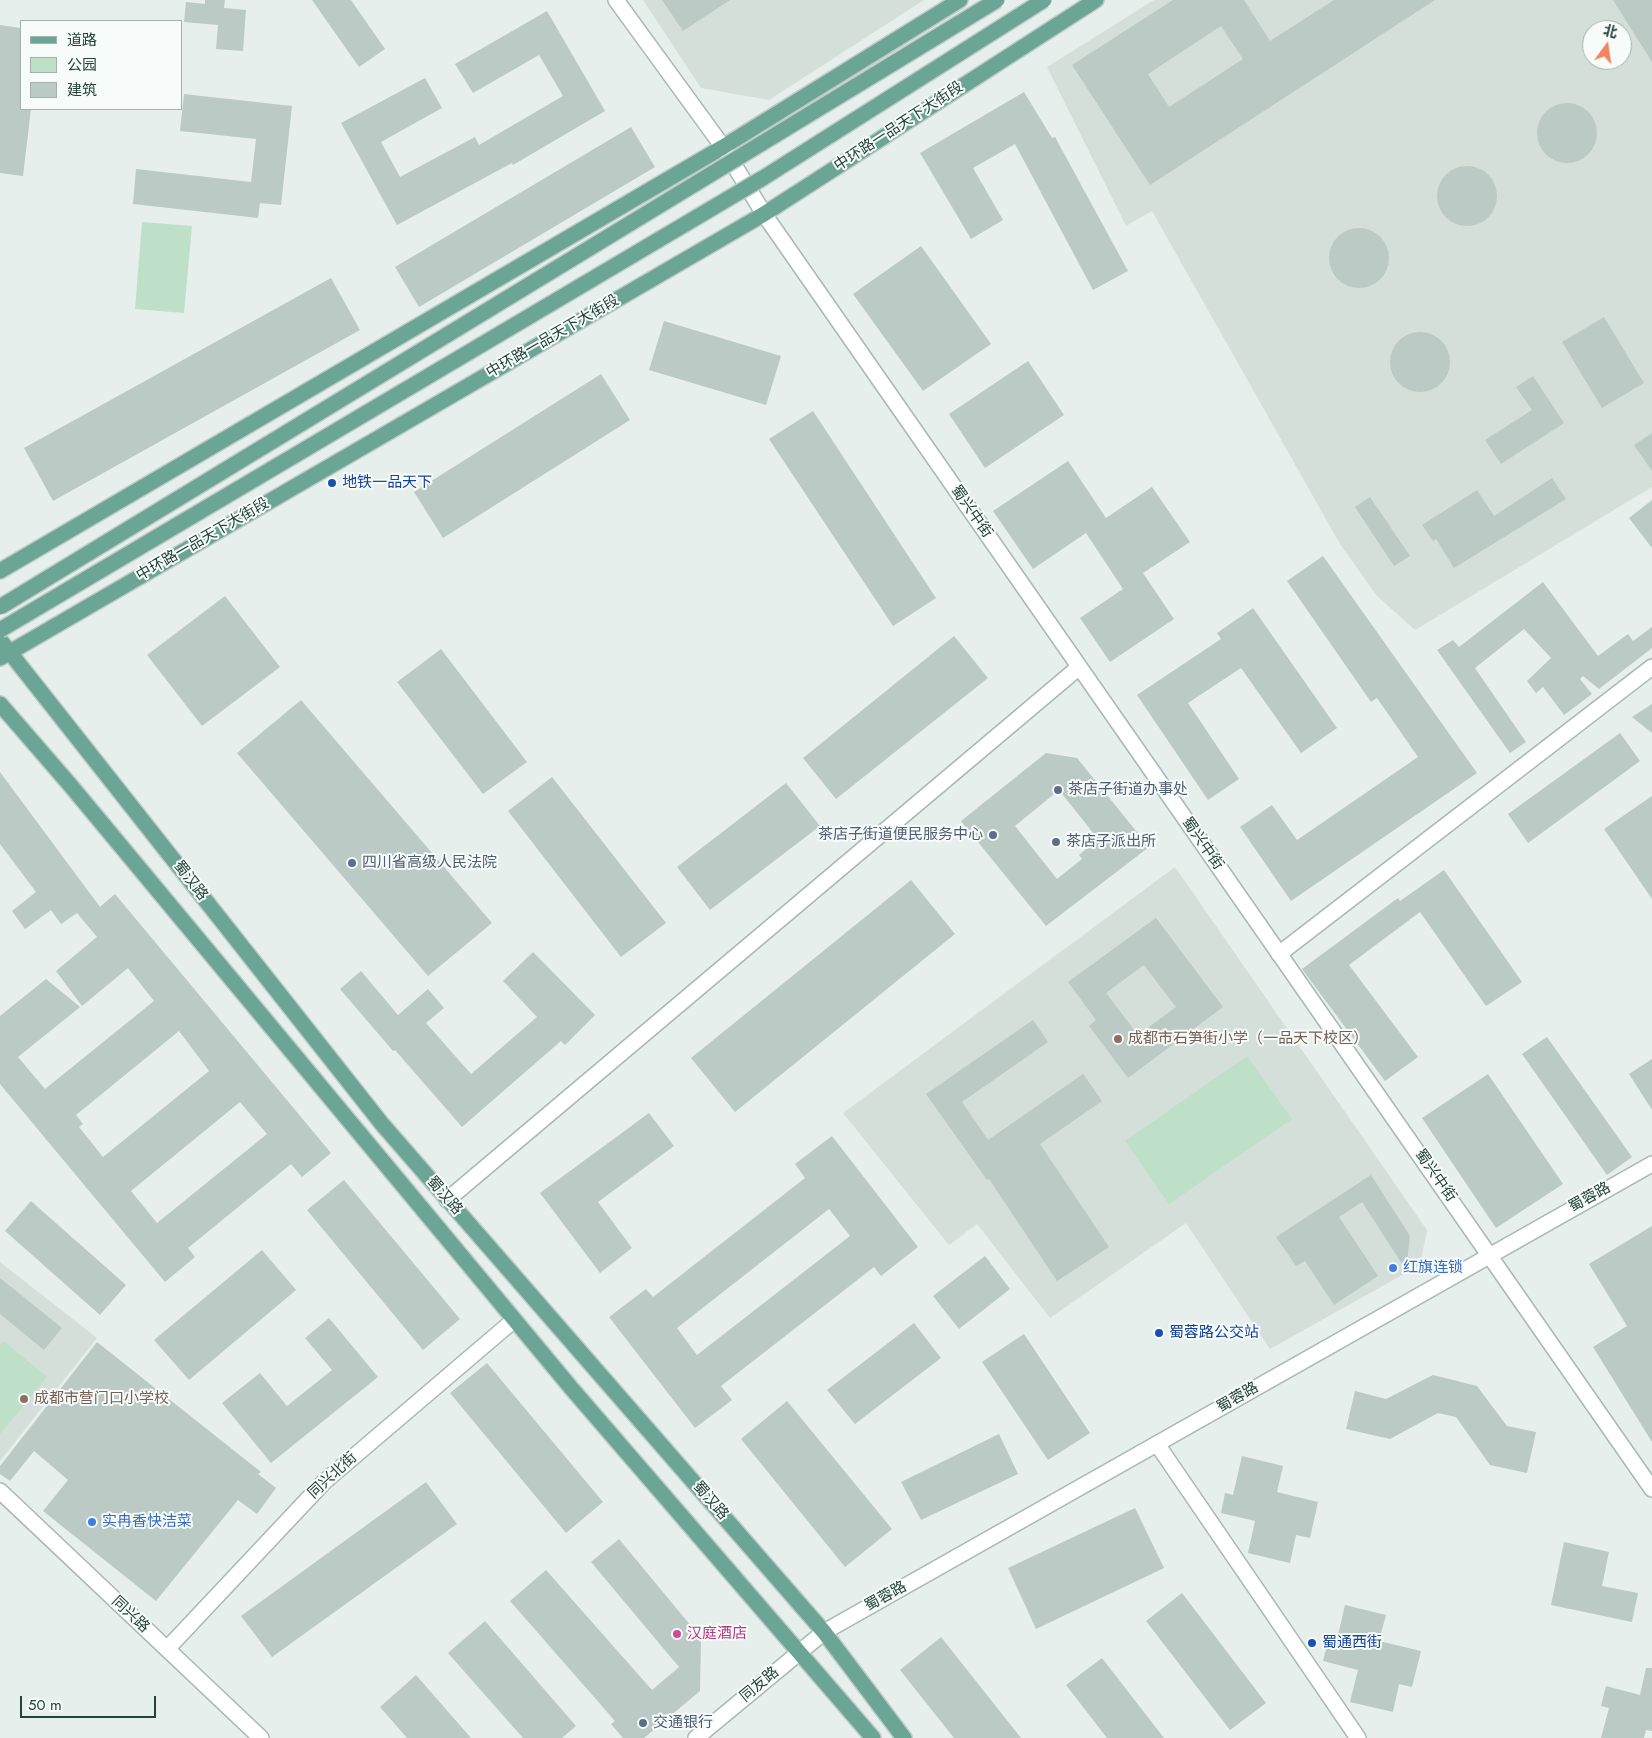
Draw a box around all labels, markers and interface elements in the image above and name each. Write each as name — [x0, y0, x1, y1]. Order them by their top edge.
legend — [20, 20, 182, 110]
north arrow — [1582, 20, 1632, 70]
text: 北 — [1601, 20, 1620, 43]
text: 道路 — [67, 29, 97, 51]
text: 公园 — [67, 54, 97, 76]
text: 建筑 — [67, 79, 97, 101]
street label: 中环路一品天下大街段 — [831, 79, 967, 175]
street label: 中环路一品天下大街段 — [484, 292, 622, 382]
place label: 地铁一品天下 — [342, 474, 432, 492]
marker: 地铁一品天下 — [326, 477, 338, 489]
street label: 蜀兴中街 — [946, 482, 996, 542]
street label: 中环路一品天下大街段 — [134, 495, 272, 585]
place label: 茶店子街道办事处 — [1068, 781, 1188, 799]
marker: 茶店子街道办事处 — [1052, 784, 1064, 796]
street label: 蜀兴中街 — [1177, 814, 1227, 874]
place label: 茶店子街道便民服务中心 — [818, 826, 983, 844]
marker: 茶店子街道便民服务中心 — [987, 829, 999, 841]
place label: 茶店子派出所 — [1066, 833, 1156, 851]
marker: 茶店子派出所 — [1050, 836, 1062, 848]
place label: 四川省高级人民法院 — [362, 854, 497, 872]
marker: 四川省高级人民法院 — [346, 857, 358, 869]
street label: 蜀汉路 — [169, 858, 211, 904]
place label: 成都市石笋街小学（一品天下校区） — [1128, 1030, 1368, 1048]
marker: 成都市石笋街小学（一品天下校区） — [1112, 1033, 1124, 1045]
street label: 蜀兴中街 — [1410, 1146, 1460, 1206]
street label: 蜀汉路 — [422, 1173, 466, 1219]
street label: 蜀蓉路 — [1566, 1179, 1614, 1217]
place label: 红旗连锁 — [1403, 1259, 1463, 1277]
marker: 红旗连锁 — [1387, 1262, 1399, 1274]
place label: 蜀蓉路公交站 — [1169, 1324, 1259, 1342]
marker: 蜀蓉路公交站 — [1153, 1327, 1165, 1339]
street label: 蜀蓉路 — [1214, 1379, 1262, 1417]
place label: 成都市营门口小学校 — [34, 1390, 169, 1408]
marker: 成都市营门口小学校 — [18, 1393, 30, 1405]
street label: 同兴北街 — [305, 1449, 361, 1503]
street label: 蜀汉路 — [688, 1478, 732, 1524]
place label: 实冉香快洁菜 — [102, 1513, 192, 1531]
marker: 实冉香快洁菜 — [86, 1516, 98, 1528]
street label: 蜀蓉路 — [862, 1578, 910, 1616]
street label: 同兴路 — [107, 1593, 153, 1637]
place label: 汉庭酒店 — [687, 1625, 747, 1643]
marker: 汉庭酒店 — [671, 1628, 683, 1640]
place label: 蜀通西街 — [1322, 1634, 1382, 1652]
marker: 蜀通西街 — [1306, 1637, 1318, 1649]
street label: 同友路 — [737, 1664, 783, 1706]
scale bar — [22, 1686, 159, 1718]
text: 50 m — [28, 1694, 62, 1716]
place label: 交通银行 — [653, 1714, 713, 1732]
marker: 交通银行 — [637, 1717, 649, 1729]

